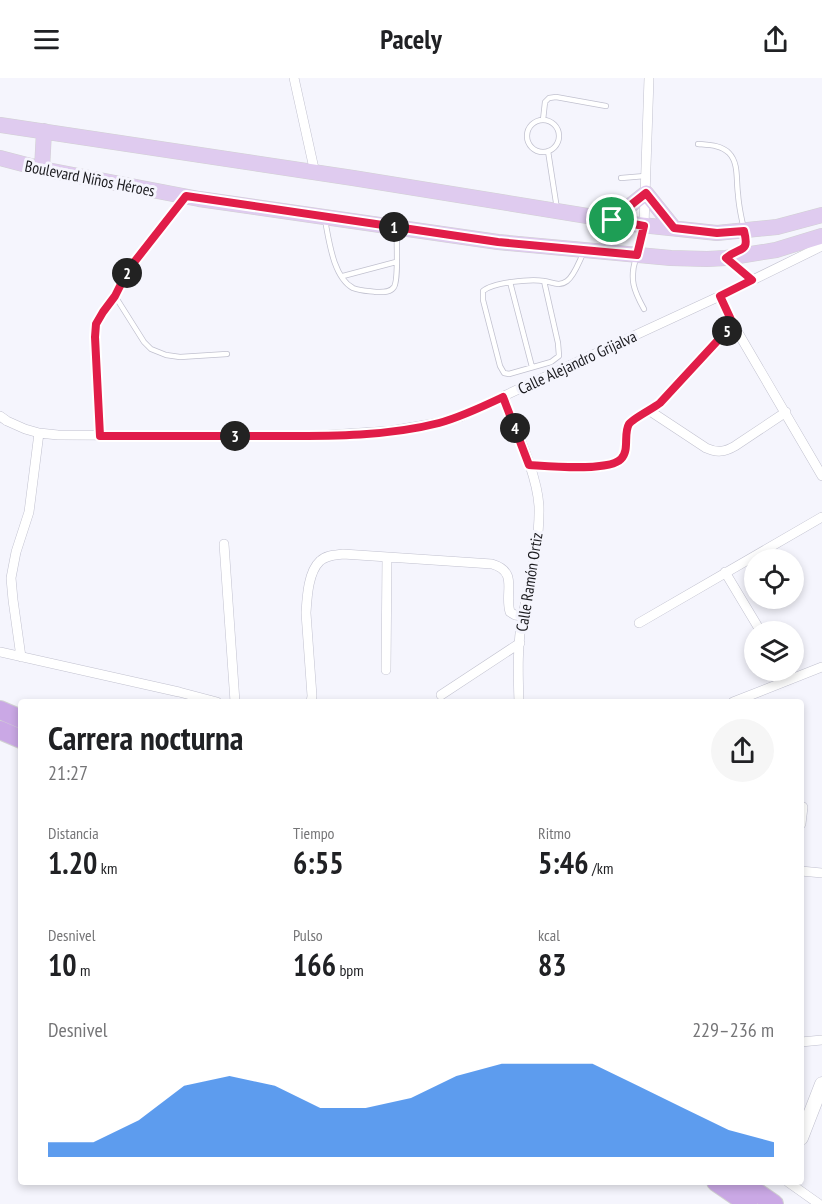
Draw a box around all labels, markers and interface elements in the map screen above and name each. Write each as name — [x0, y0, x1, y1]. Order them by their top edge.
text: Pacely — [380, 22, 442, 56]
icon: menu — [30, 23, 63, 56]
icon: share — [759, 23, 792, 56]
street label: Boulevard Niños Héroes — [23, 156, 157, 200]
pin — [586, 194, 637, 245]
icon: arrive — [595, 203, 628, 236]
pin: 1 — [379, 212, 409, 242]
text: 1 — [390, 217, 398, 237]
pin: 2 — [112, 258, 142, 288]
text: 2 — [123, 263, 131, 283]
pin: 5 — [712, 316, 742, 346]
text: 5 — [723, 321, 731, 341]
street label: Calle Alejandro Grijalva — [514, 326, 640, 398]
pin: 4 — [500, 413, 530, 443]
text: 4 — [511, 418, 519, 438]
pin: 3 — [220, 421, 250, 451]
text: 3 — [231, 426, 239, 446]
street label: Calle Ramón Ortiz — [511, 531, 547, 633]
map controls — [744, 549, 804, 681]
button: locate — [744, 549, 804, 609]
button: layers — [744, 621, 804, 681]
text: Carrera nocturna — [48, 716, 243, 759]
button: share — [711, 719, 774, 782]
text: 21:27 — [48, 760, 88, 786]
text: Distancia — [48, 823, 99, 843]
text: Tiempo — [293, 823, 335, 843]
text: Ritmo — [538, 823, 571, 843]
text: 1.20 — [48, 843, 97, 882]
text: 6:55 — [293, 843, 344, 882]
text: 5:46 — [538, 843, 589, 882]
text: km — [97, 858, 117, 878]
text: /km — [589, 858, 613, 878]
text: Desnivel — [48, 925, 95, 945]
text: Pulso — [293, 925, 323, 945]
text: kcal — [538, 925, 560, 945]
text: 10 — [48, 945, 77, 984]
text: 166 — [293, 945, 336, 984]
text: 83 — [538, 945, 567, 984]
text: m — [77, 960, 91, 980]
text: bpm — [336, 960, 364, 980]
text: Desnivel — [48, 1017, 107, 1043]
text: 229–236 m — [692, 1017, 774, 1043]

